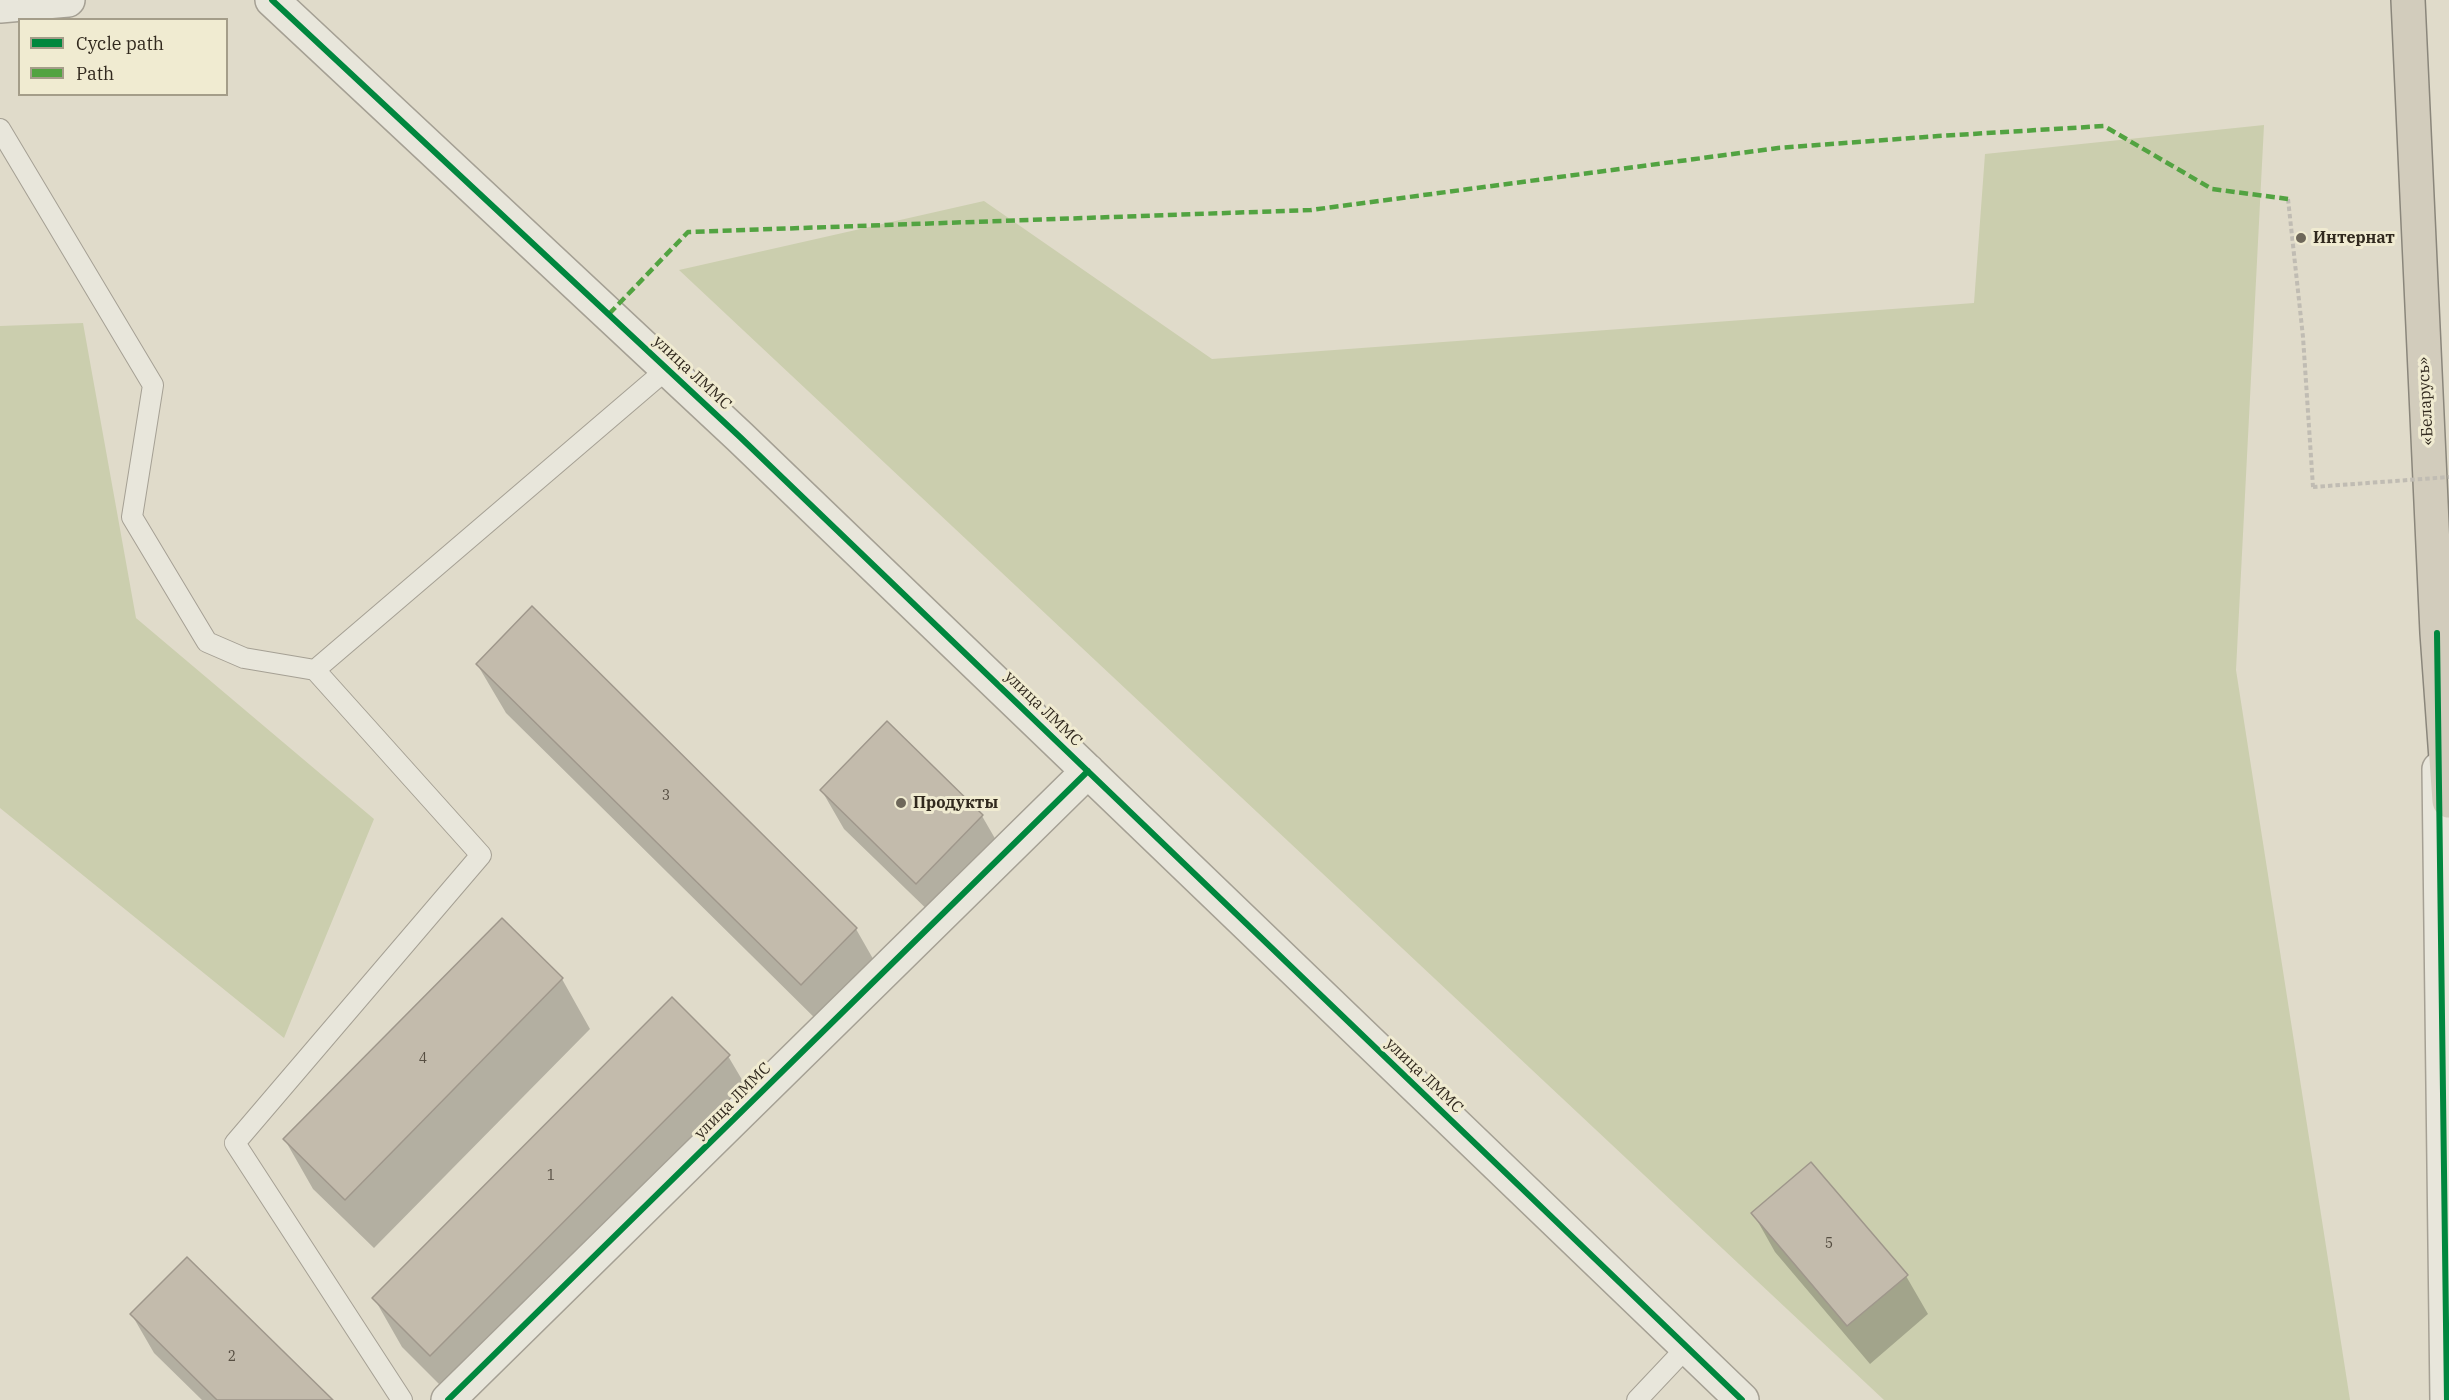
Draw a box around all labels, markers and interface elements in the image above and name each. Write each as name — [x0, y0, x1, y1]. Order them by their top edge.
legend — [18, 18, 228, 96]
text: Cycle path — [76, 32, 164, 55]
text: Path — [76, 62, 114, 85]
place label: Интернат — [2313, 228, 2395, 248]
marker: Интернат — [2294, 231, 2308, 245]
street label: улица ЛММС — [649, 332, 735, 414]
street label: «Беларусь» — [2414, 356, 2438, 446]
street label: улица ЛММС — [1000, 667, 1086, 751]
house number: 3 — [662, 788, 670, 804]
place label: Продукты — [913, 793, 998, 813]
marker: Продукты — [894, 796, 908, 810]
street label: улица ЛММС — [1381, 1034, 1467, 1118]
house number: 4 — [419, 1051, 427, 1067]
street label: улица ЛММС — [691, 1059, 775, 1143]
house number: 1 — [547, 1168, 555, 1184]
house number: 5 — [1825, 1236, 1833, 1252]
house number: 2 — [228, 1349, 236, 1365]

